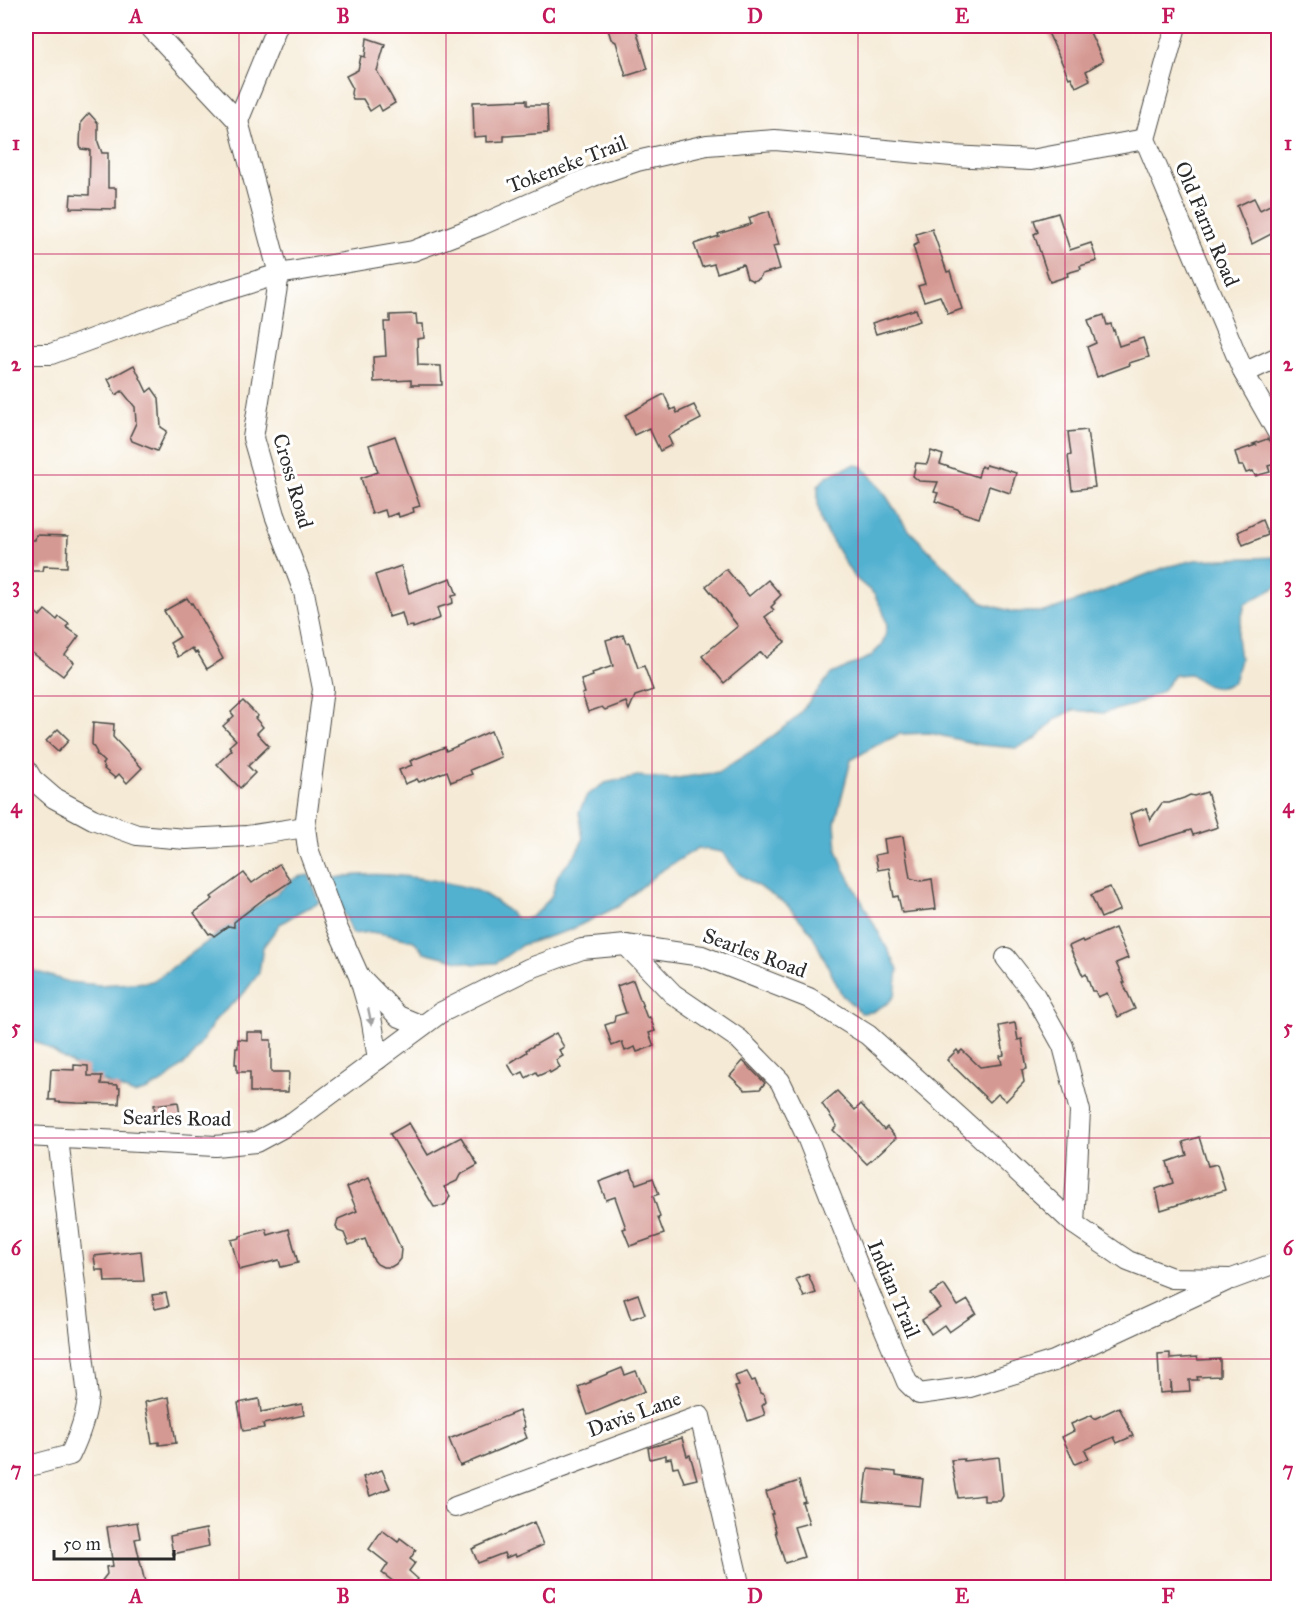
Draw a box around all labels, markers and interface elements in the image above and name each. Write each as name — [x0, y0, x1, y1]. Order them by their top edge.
text: A — [127, 4, 143, 28]
text: B — [336, 4, 350, 28]
text: C — [542, 4, 556, 28]
text: D — [747, 4, 763, 28]
text: E — [955, 4, 970, 28]
text: F — [1161, 4, 1175, 28]
street label: Tokeneke Trail — [503, 129, 631, 199]
text: 1 — [12, 131, 20, 155]
text: 1 — [1284, 131, 1292, 155]
street label: Old Farm Road — [1169, 157, 1245, 291]
text: 2 — [11, 352, 22, 376]
text: 2 — [1283, 352, 1294, 376]
street label: Cross Road — [267, 431, 319, 532]
text: 3 — [12, 573, 20, 598]
text: 3 — [1284, 573, 1292, 598]
text: 4 — [10, 794, 22, 819]
text: 4 — [1282, 794, 1294, 819]
street label: Searles Road — [699, 922, 811, 984]
one-way arrow — [366, 1008, 376, 1026]
text: 5 — [11, 1015, 21, 1039]
text: 5 — [1283, 1015, 1293, 1039]
street label: Searles Road — [122, 1104, 232, 1132]
text: 6 — [11, 1236, 23, 1260]
street label: Indian Trail — [862, 1236, 926, 1342]
text: 6 — [1283, 1236, 1295, 1260]
street label: Davis Lane — [584, 1385, 685, 1443]
text: 7 — [11, 1457, 22, 1481]
text: 7 — [1283, 1457, 1294, 1481]
scale bar — [54, 1523, 174, 1561]
text: 50 m — [63, 1533, 101, 1555]
text: A — [127, 1584, 143, 1608]
text: B — [336, 1584, 350, 1608]
text: C — [542, 1584, 556, 1608]
text: D — [747, 1584, 763, 1608]
text: E — [955, 1584, 970, 1608]
text: F — [1161, 1584, 1175, 1608]

